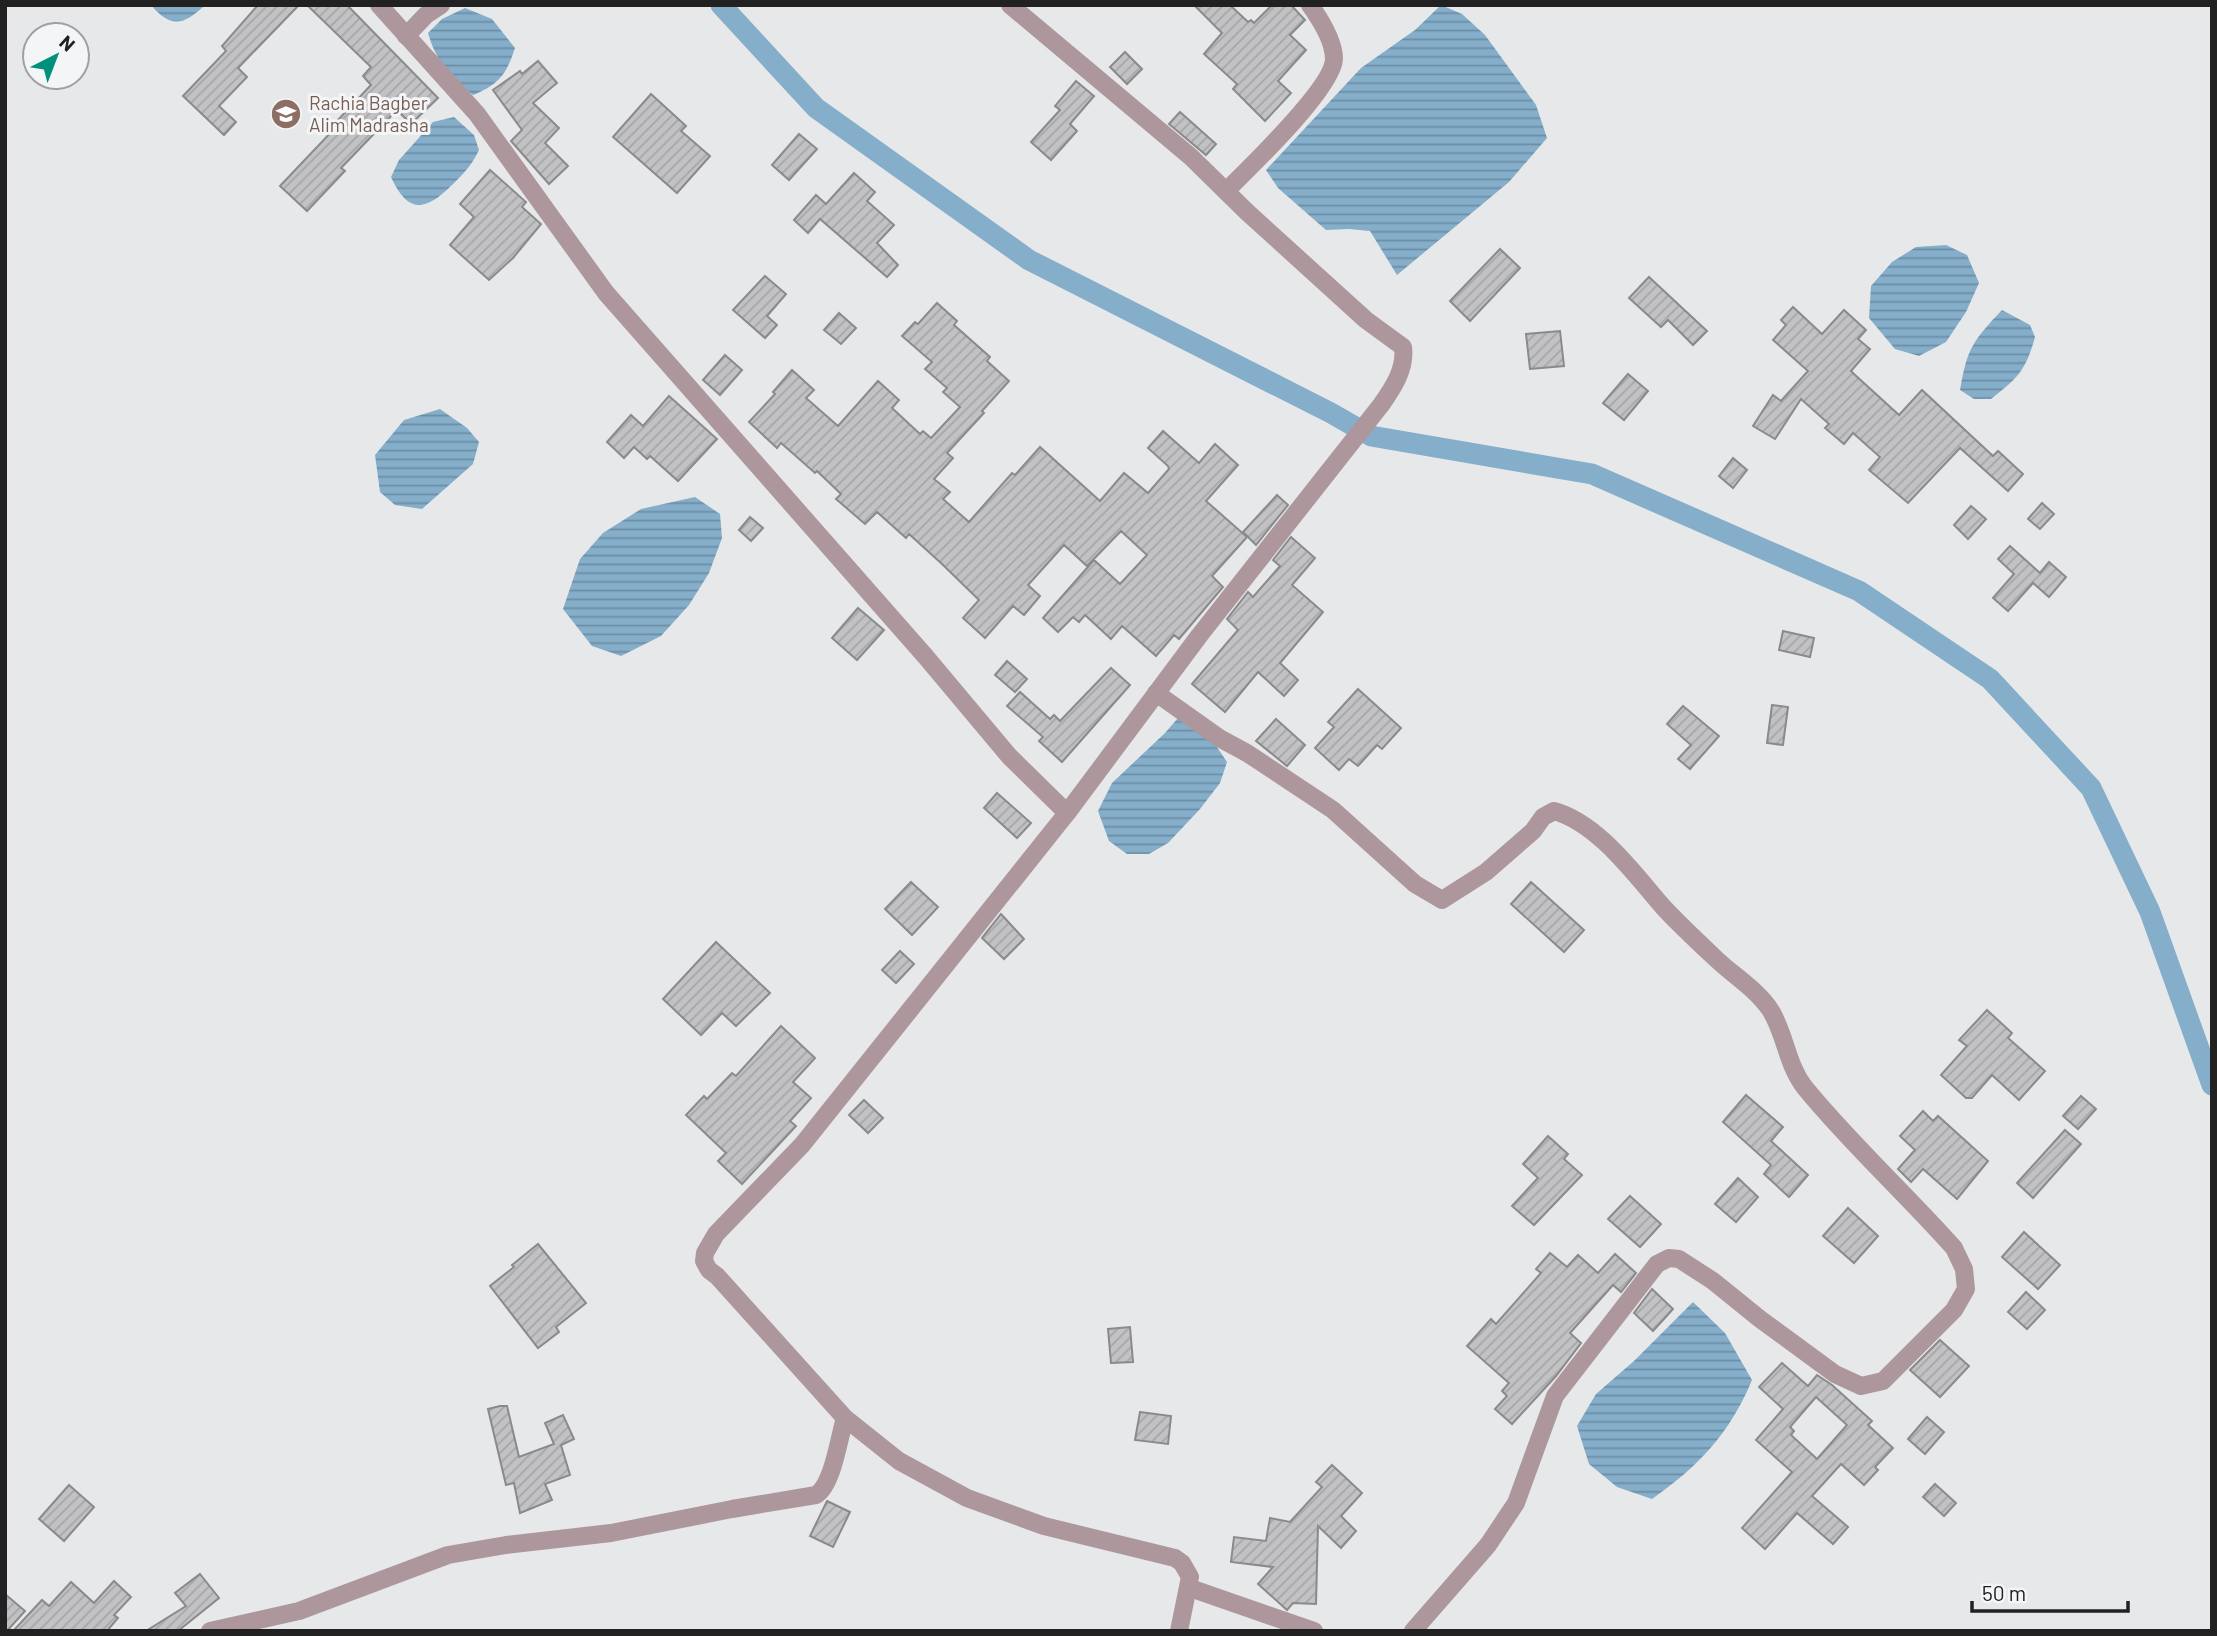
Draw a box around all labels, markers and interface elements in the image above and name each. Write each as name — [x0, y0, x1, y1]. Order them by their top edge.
north arrow — [21, 21, 91, 91]
text: N — [55, 30, 80, 56]
place label: Rachia Bagber Alim Madrasha — [309, 91, 429, 136]
school or university icon: Rachia Bagber Alim Madrasha — [269, 97, 303, 131]
scale bar — [1972, 1570, 2128, 1614]
text: 50 m — [1982, 1580, 2026, 1605]

